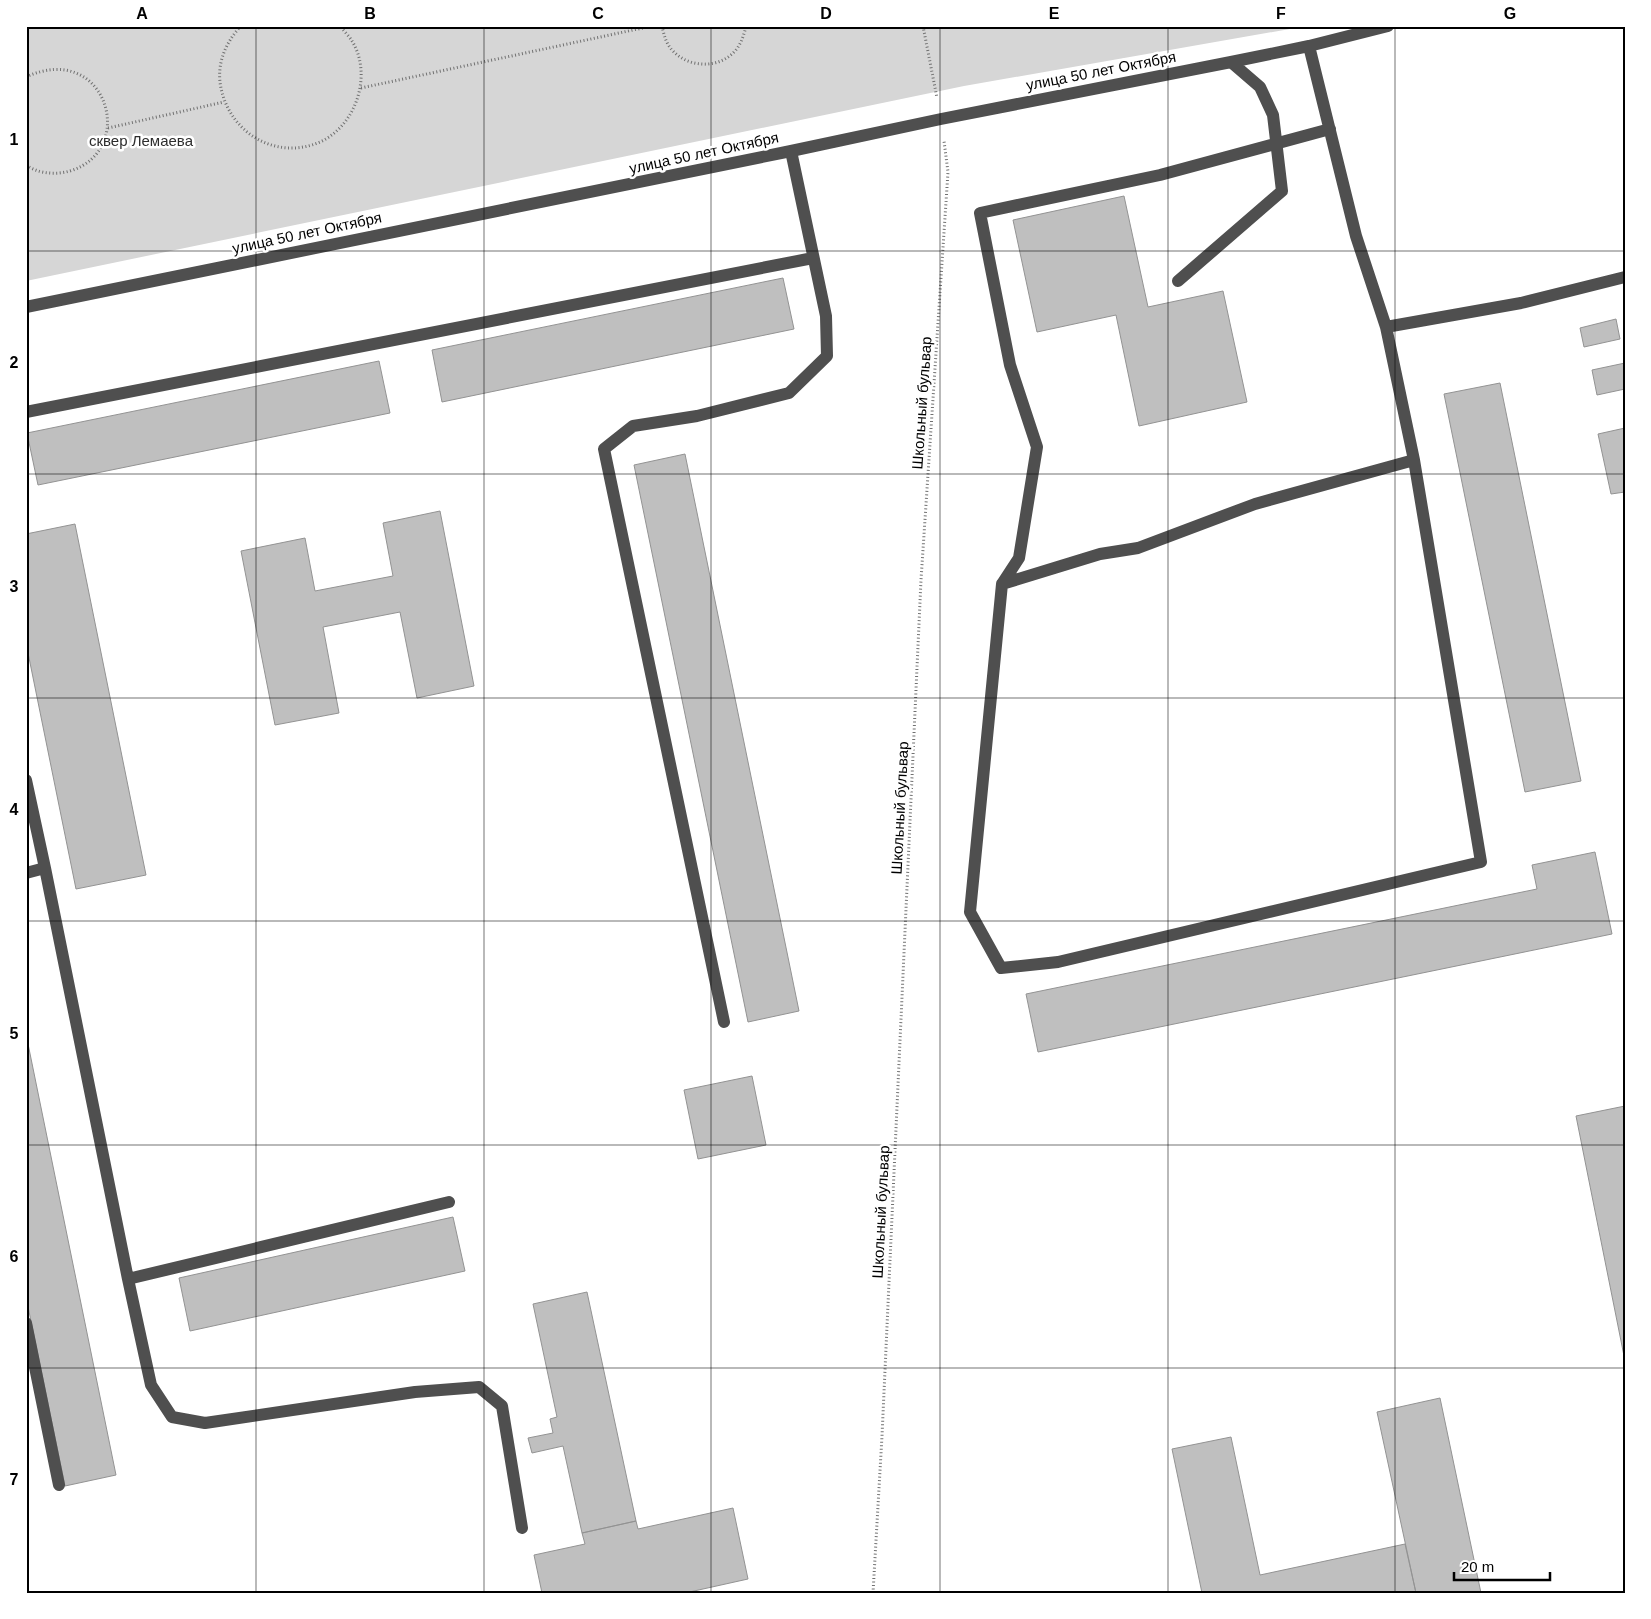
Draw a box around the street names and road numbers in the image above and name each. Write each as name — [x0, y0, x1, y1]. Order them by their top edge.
street label: улица 50 лет Октября — [1025, 48, 1177, 93]
street label: улица 50 лет Октября — [628, 128, 780, 177]
street label: улица 50 лет Октября — [231, 208, 383, 257]
street label: Школьный бульвар — [908, 336, 935, 470]
street label: Школьный бульвар — [888, 741, 911, 875]
street label: Школьный бульвар — [869, 1145, 892, 1279]

